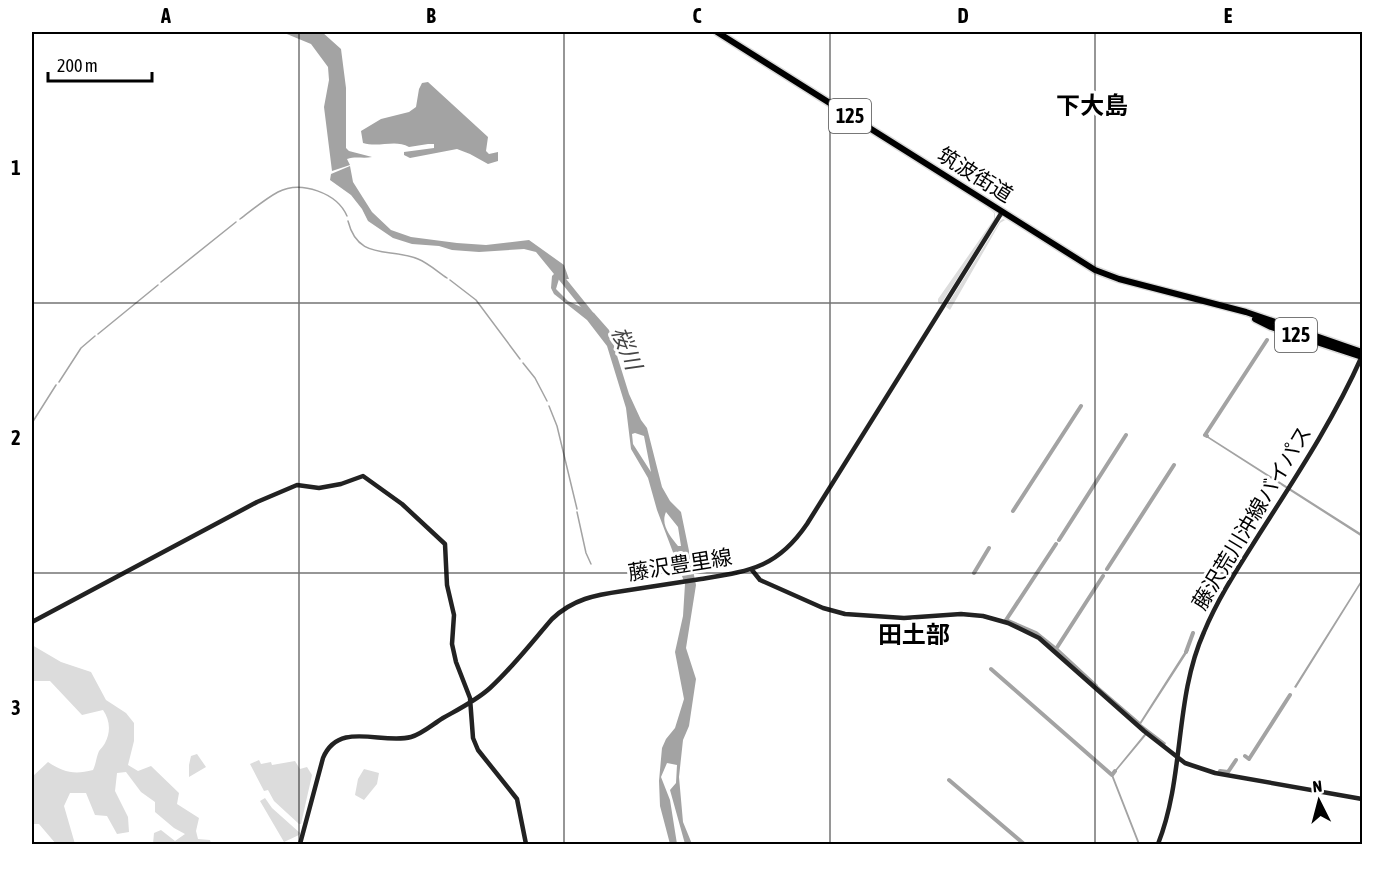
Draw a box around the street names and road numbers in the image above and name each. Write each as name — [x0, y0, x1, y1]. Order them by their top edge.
road number: 125 — [829, 99, 871, 133]
street label: 筑波街道 — [934, 142, 1018, 207]
road number: 125 — [1275, 318, 1317, 352]
street label: 藤沢荒川沖線バイパス — [1187, 421, 1315, 613]
street label: 藤沢豊里線 — [626, 544, 734, 584]

